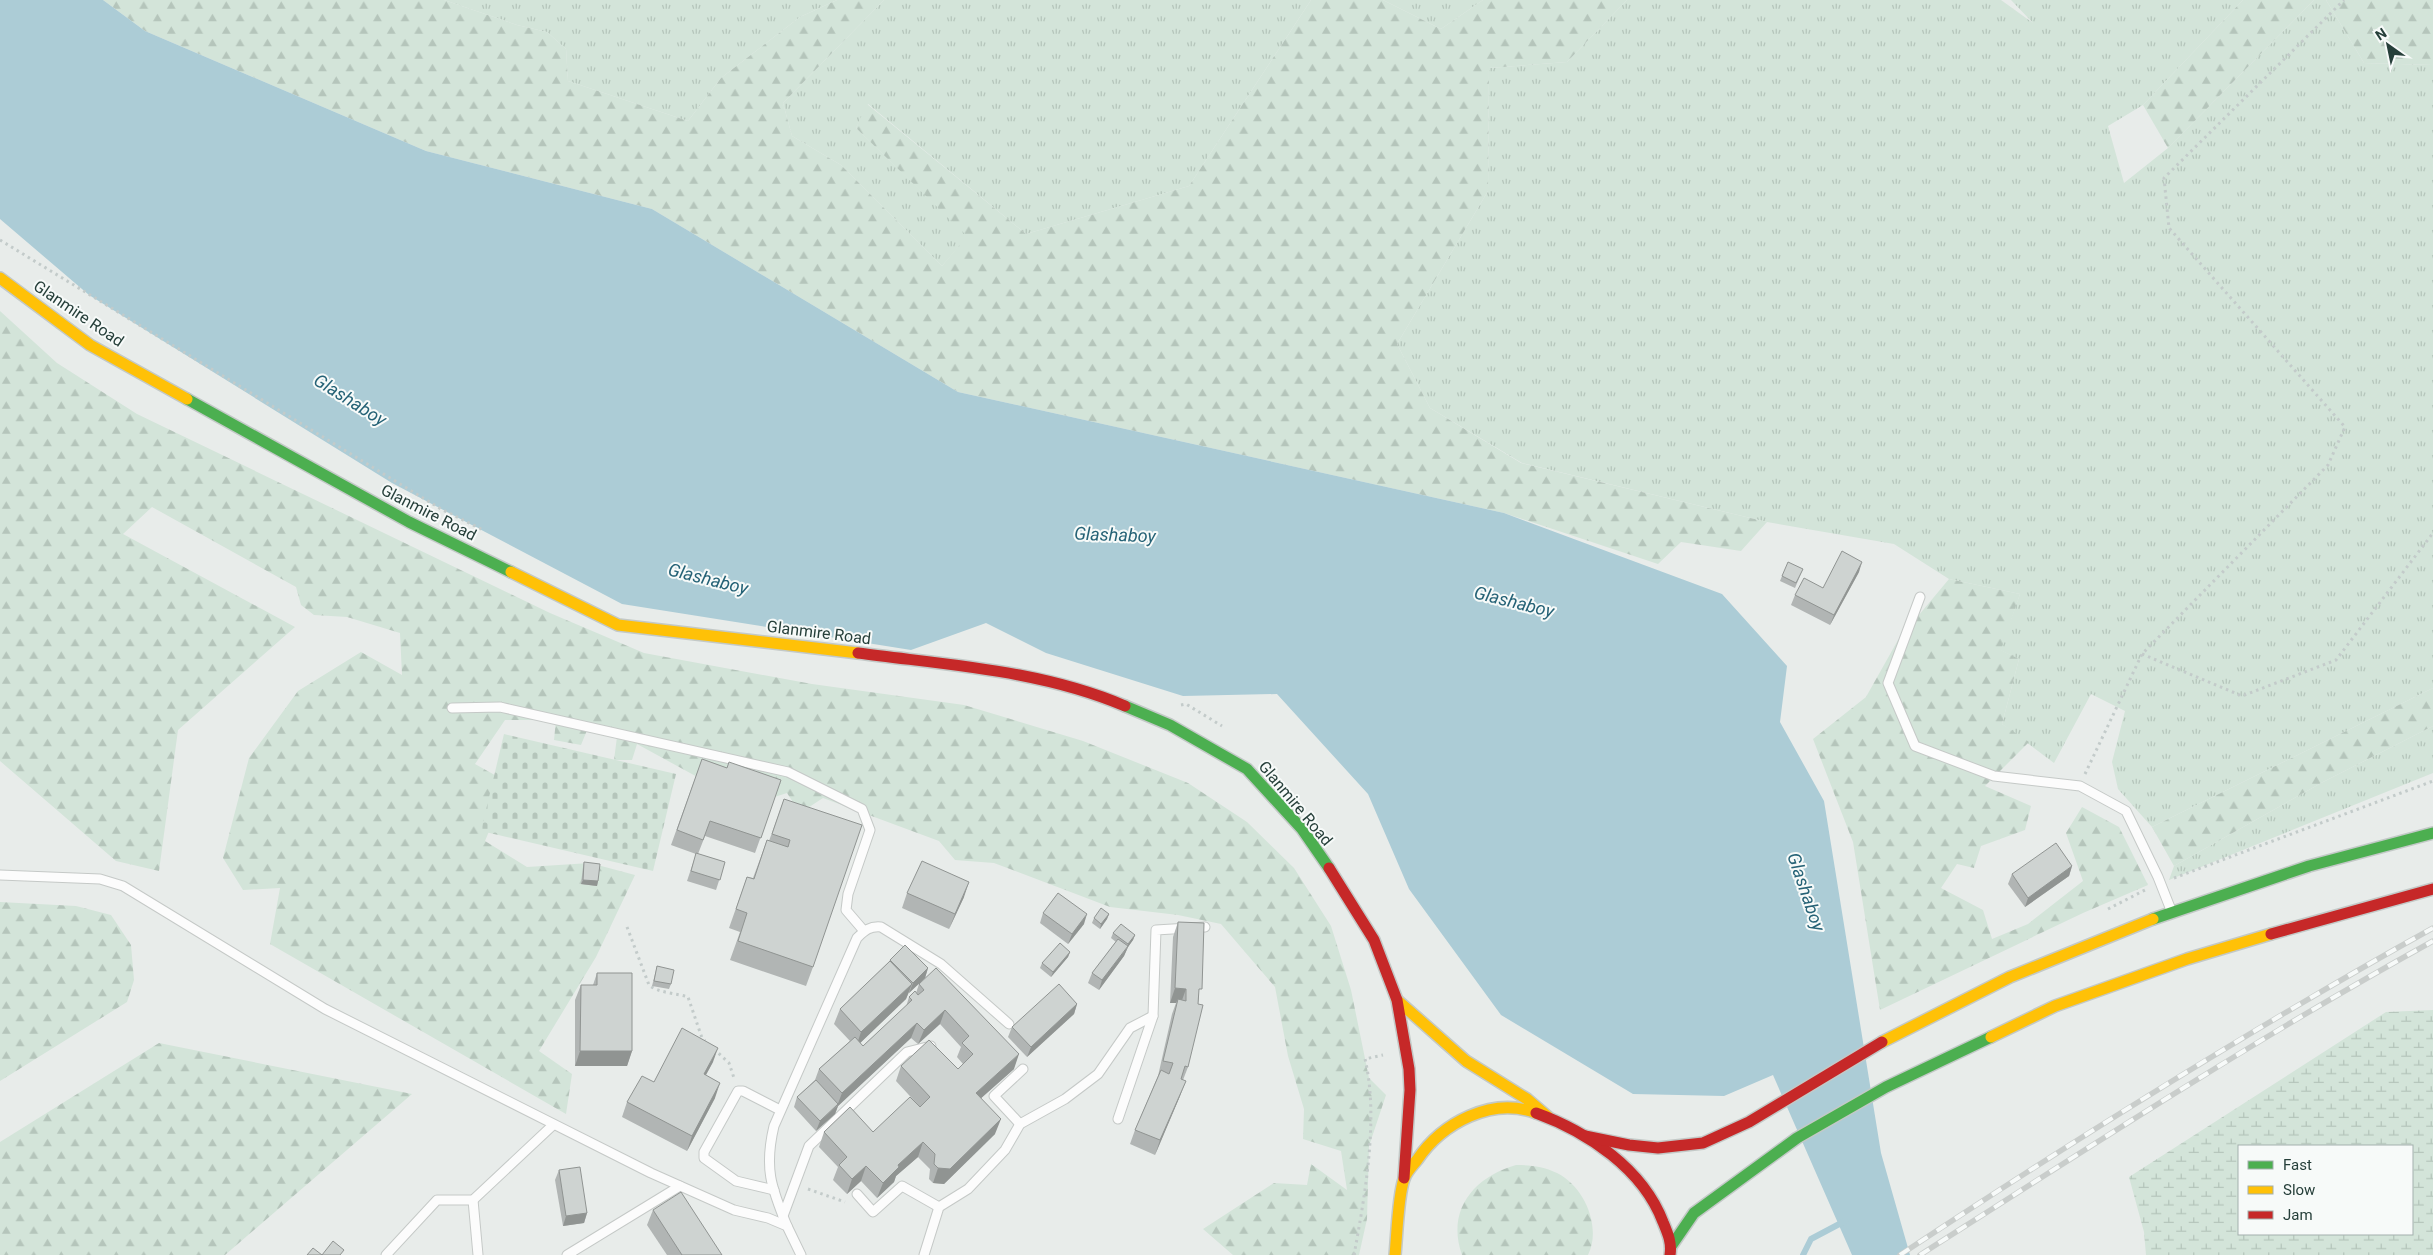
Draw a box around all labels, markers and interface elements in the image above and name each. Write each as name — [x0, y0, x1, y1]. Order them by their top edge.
north arrow — [2363, 20, 2413, 70]
text: N — [2372, 25, 2389, 44]
street label: Glanmire Road — [30, 276, 127, 351]
water label: Glashaboy — [310, 369, 391, 431]
street label: Glanmire Road — [378, 480, 480, 545]
water label: Glashaboy — [1074, 523, 1157, 546]
water label: Glashaboy — [666, 558, 751, 599]
water label: Glashaboy — [1472, 581, 1557, 622]
street label: Glanmire Road — [766, 617, 872, 648]
street label: Glanmire Road — [1255, 757, 1337, 850]
water label: Glashaboy — [1783, 850, 1830, 935]
legend — [2238, 1145, 2413, 1235]
text: Fast — [2283, 1156, 2312, 1174]
text: Slow — [2283, 1181, 2315, 1199]
text: Jam — [2283, 1206, 2313, 1224]

